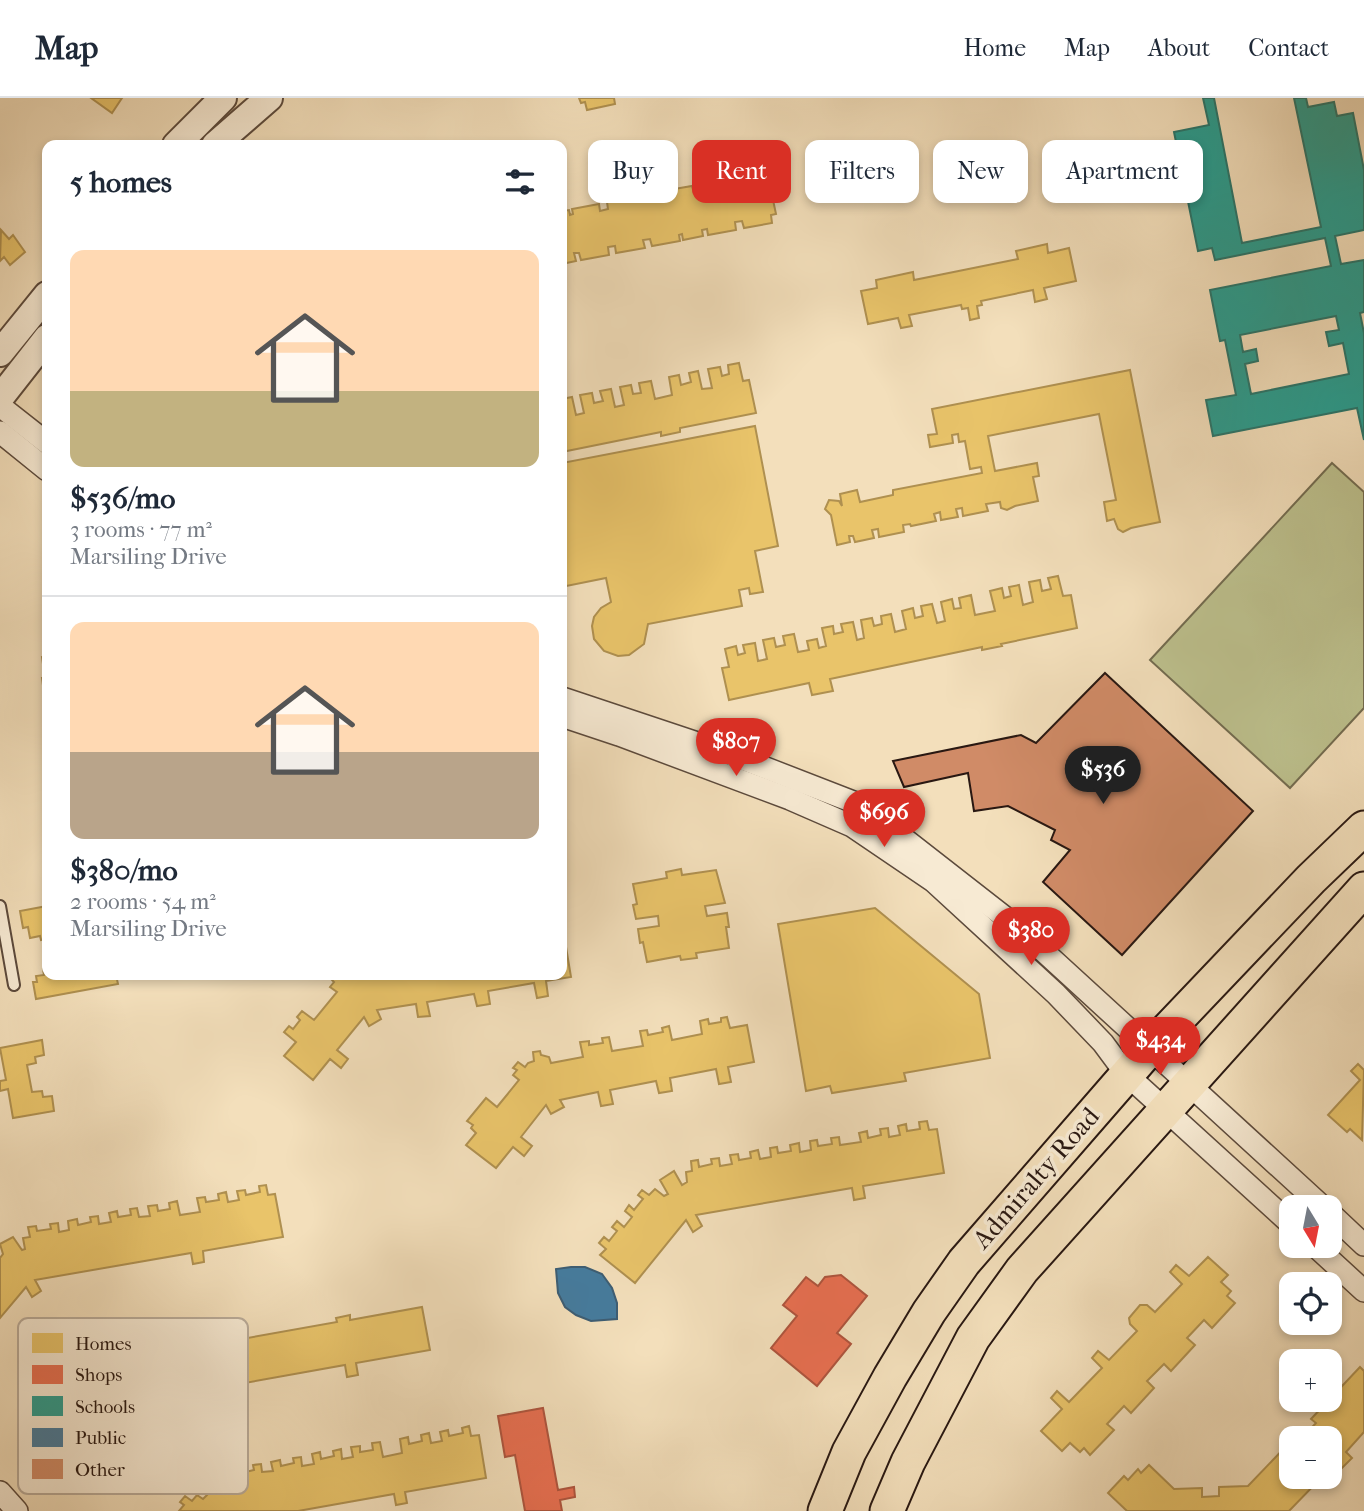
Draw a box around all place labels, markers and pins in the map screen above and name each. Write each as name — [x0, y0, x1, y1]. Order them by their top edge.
pin: $807 — [695, 718, 777, 778]
pin: $536 — [1062, 746, 1144, 806]
pin: $696 — [843, 790, 925, 849]
pin: $380 — [990, 908, 1072, 967]
pin: $434 — [1119, 1018, 1201, 1077]

